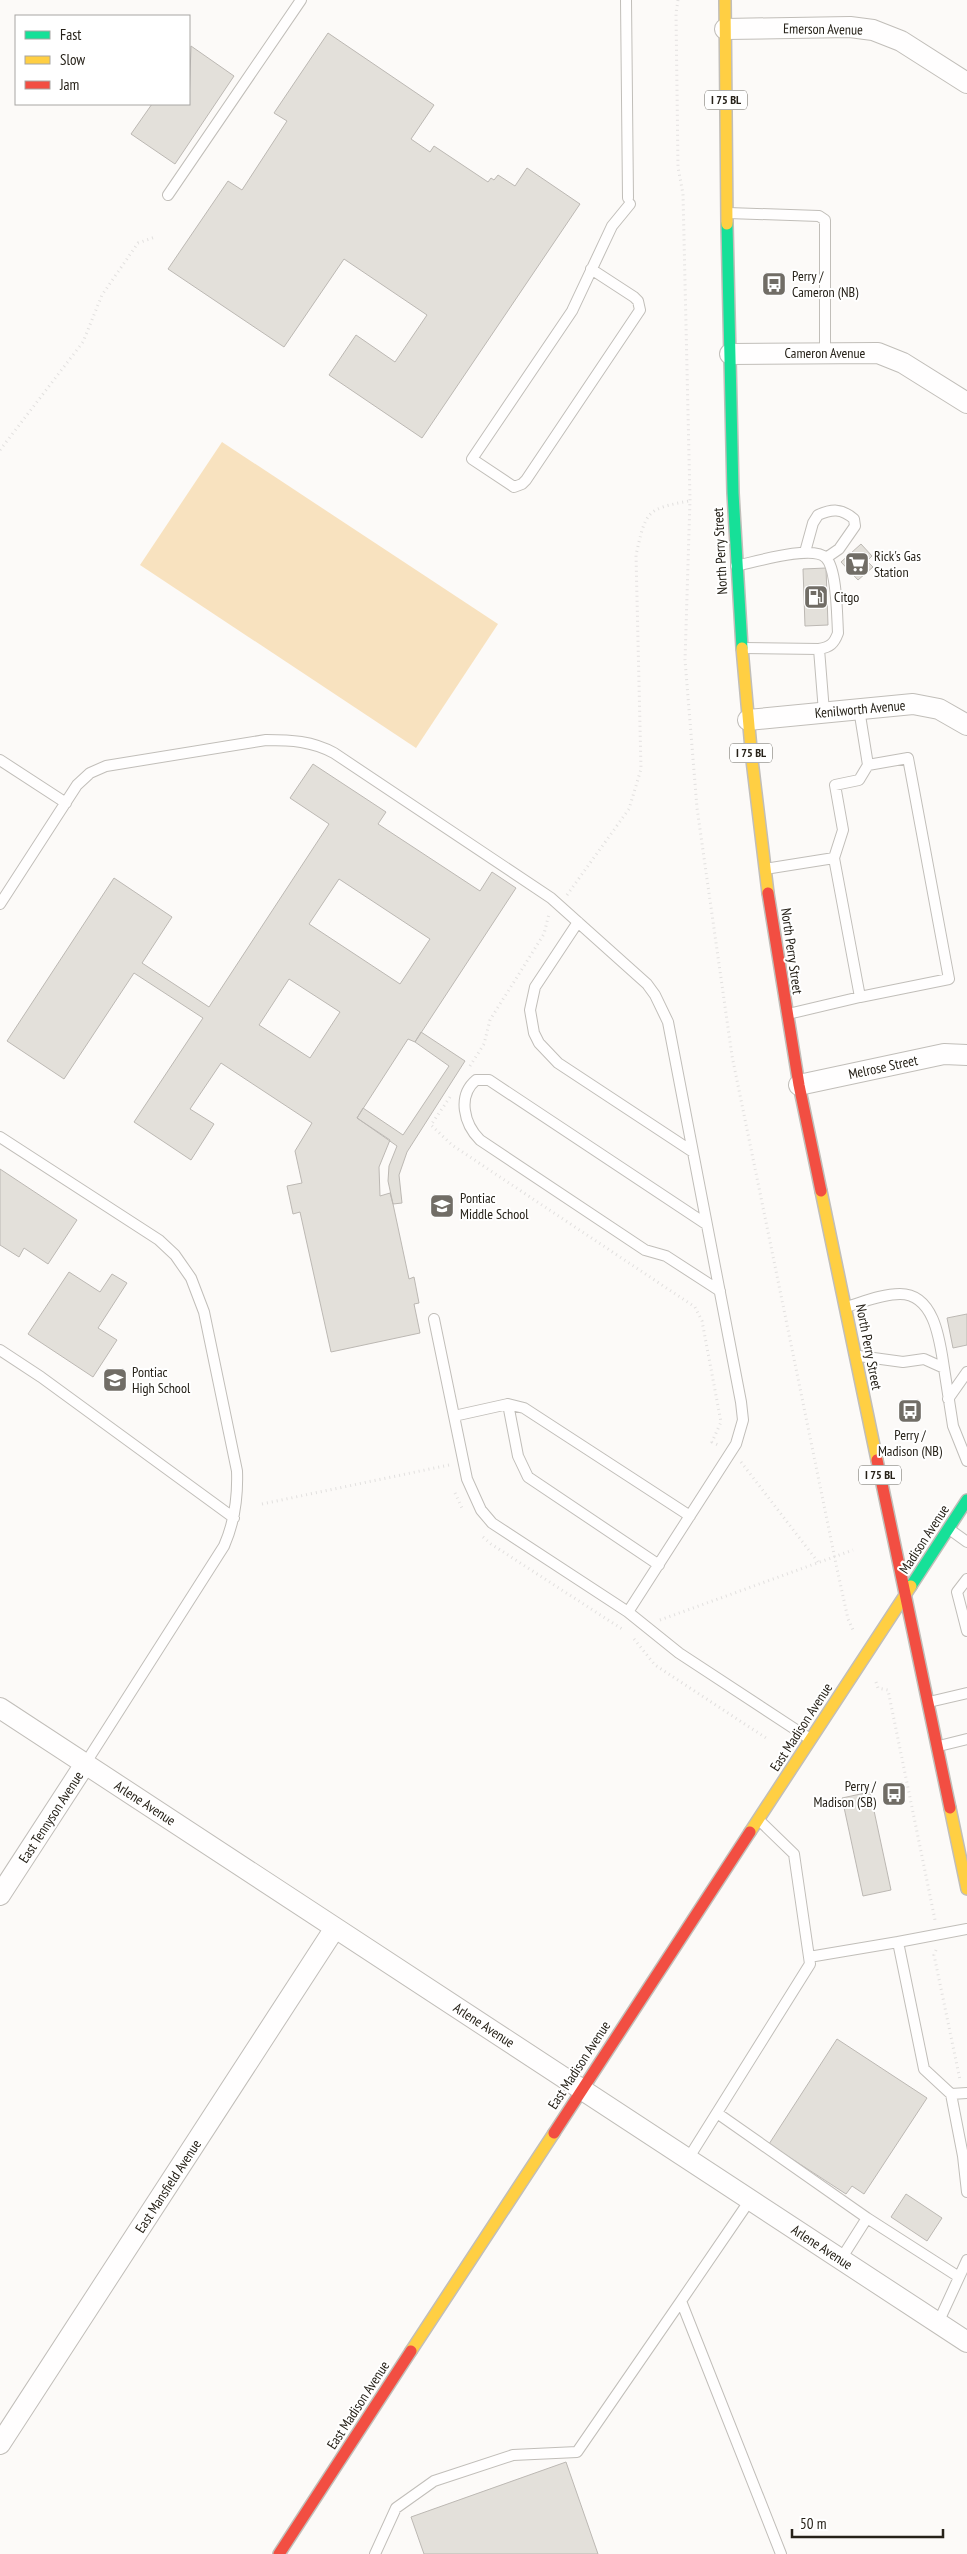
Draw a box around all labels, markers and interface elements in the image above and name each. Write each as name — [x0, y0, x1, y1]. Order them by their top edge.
legend — [15, 15, 190, 105]
street label: Emerson Avenue — [783, 19, 863, 39]
text: Fast — [60, 25, 81, 44]
text: Slow — [60, 50, 85, 69]
text: Jam — [59, 75, 79, 94]
road number: I 75 BL — [705, 90, 747, 110]
place label: Perry / Cameron (NB) — [792, 267, 859, 301]
bus stop icon: Perry / Cameron (NB) — [761, 271, 787, 297]
street label: Cameron Avenue — [785, 344, 866, 362]
street label: North Perry Street — [709, 507, 731, 595]
place label: Rick's Gas Station — [874, 547, 921, 581]
supermarket icon: Rick's Gas Station — [844, 551, 870, 577]
fuel station icon: Citgo — [803, 584, 829, 610]
place label: Citgo — [834, 588, 859, 606]
street label: Kenilworth Avenue — [814, 696, 906, 722]
road number: I 75 BL — [730, 744, 772, 762]
street label: North Perry Street — [777, 907, 807, 995]
street label: Melrose Street — [847, 1051, 919, 1083]
place label: Pontiac Middle School — [460, 1189, 529, 1223]
school or university icon: Pontiac Middle School — [429, 1193, 455, 1219]
street label: North Perry Street — [852, 1303, 886, 1392]
place label: Pontiac High School — [132, 1363, 191, 1397]
school or university icon: Pontiac High School — [102, 1367, 128, 1393]
bus stop icon: Perry / Madison (NB) — [897, 1398, 923, 1424]
place label: Perry / Madison (NB) — [878, 1426, 943, 1460]
road number: I 75 BL — [859, 1466, 901, 1484]
street label: Madison Avenue — [895, 1501, 953, 1577]
street label: East Madison Avenue — [766, 1679, 836, 1775]
street label: East Tennyson Avenue — [15, 1768, 87, 1866]
street label: Arlene Avenue — [111, 1777, 179, 1830]
place label: Perry / Madison (SB) — [813, 1777, 877, 1811]
bus stop icon: Perry / Madison (SB) — [881, 1781, 907, 1807]
street label: Arlene Avenue — [450, 1999, 518, 2052]
street label: East Madison Avenue — [544, 2017, 614, 2113]
street label: East Mansfield Avenue — [131, 2136, 205, 2236]
street label: Arlene Avenue — [788, 2221, 856, 2274]
street label: East Madison Avenue — [323, 2357, 393, 2453]
scale bar — [792, 2506, 943, 2538]
text: 50 m — [800, 2514, 826, 2533]

